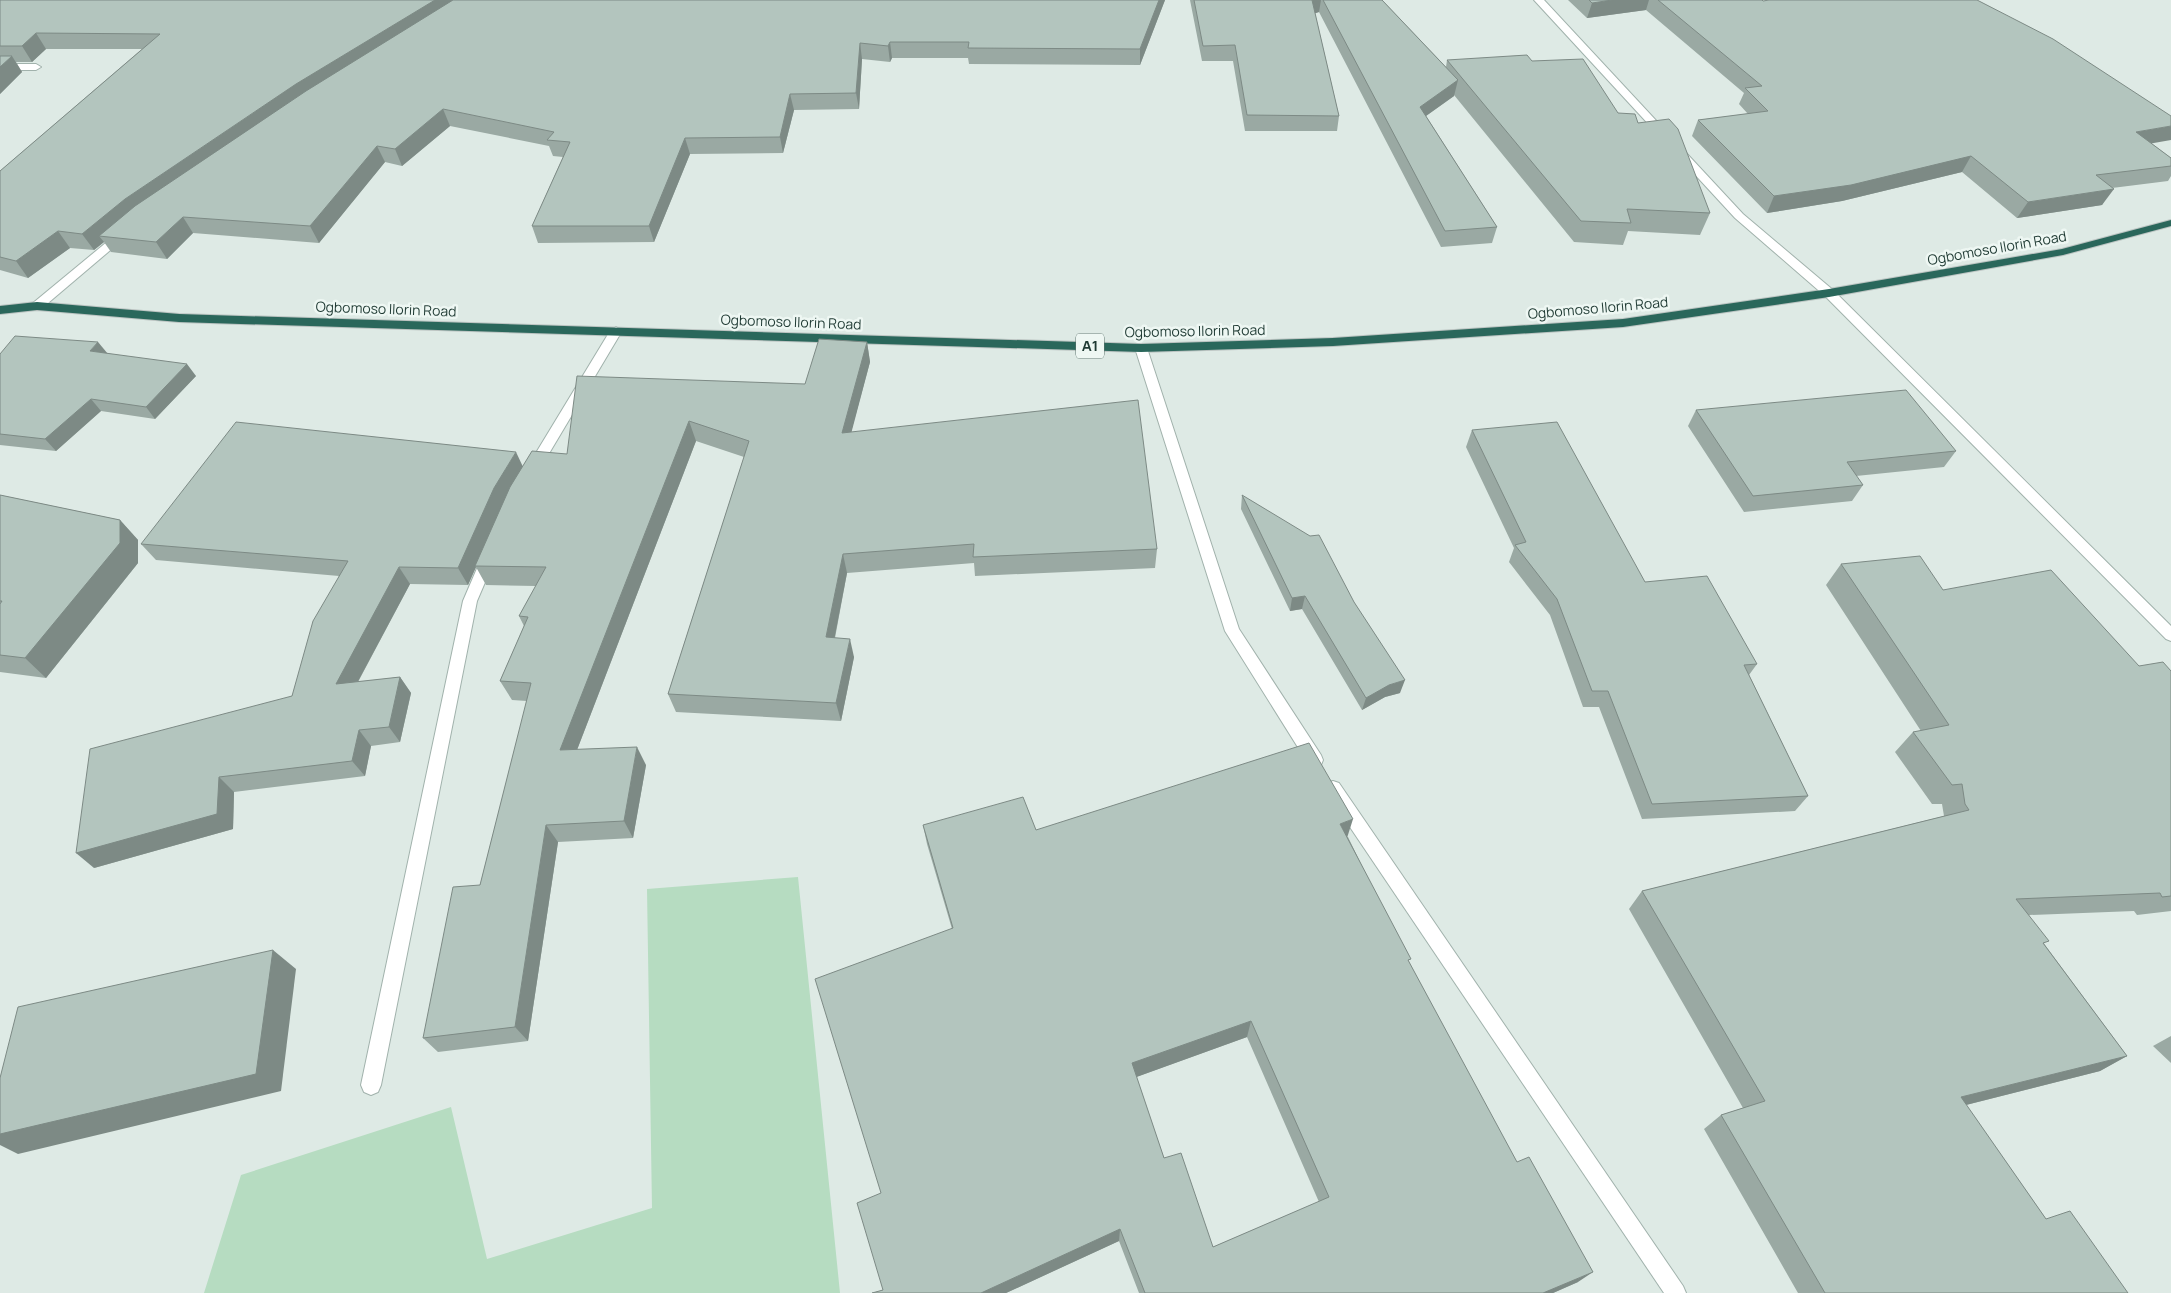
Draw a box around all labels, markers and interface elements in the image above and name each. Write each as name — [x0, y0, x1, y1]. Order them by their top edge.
street label: Ogbomoso Ilorin Road — [1926, 226, 2068, 269]
street label: Ogbomoso Ilorin Road — [1527, 292, 1669, 323]
street label: Ogbomoso Ilorin Road — [315, 297, 457, 320]
street label: Ogbomoso Ilorin Road — [720, 310, 862, 333]
street label: Ogbomoso Ilorin Road — [1124, 320, 1266, 341]
road number: A1 — [1076, 334, 1104, 358]

